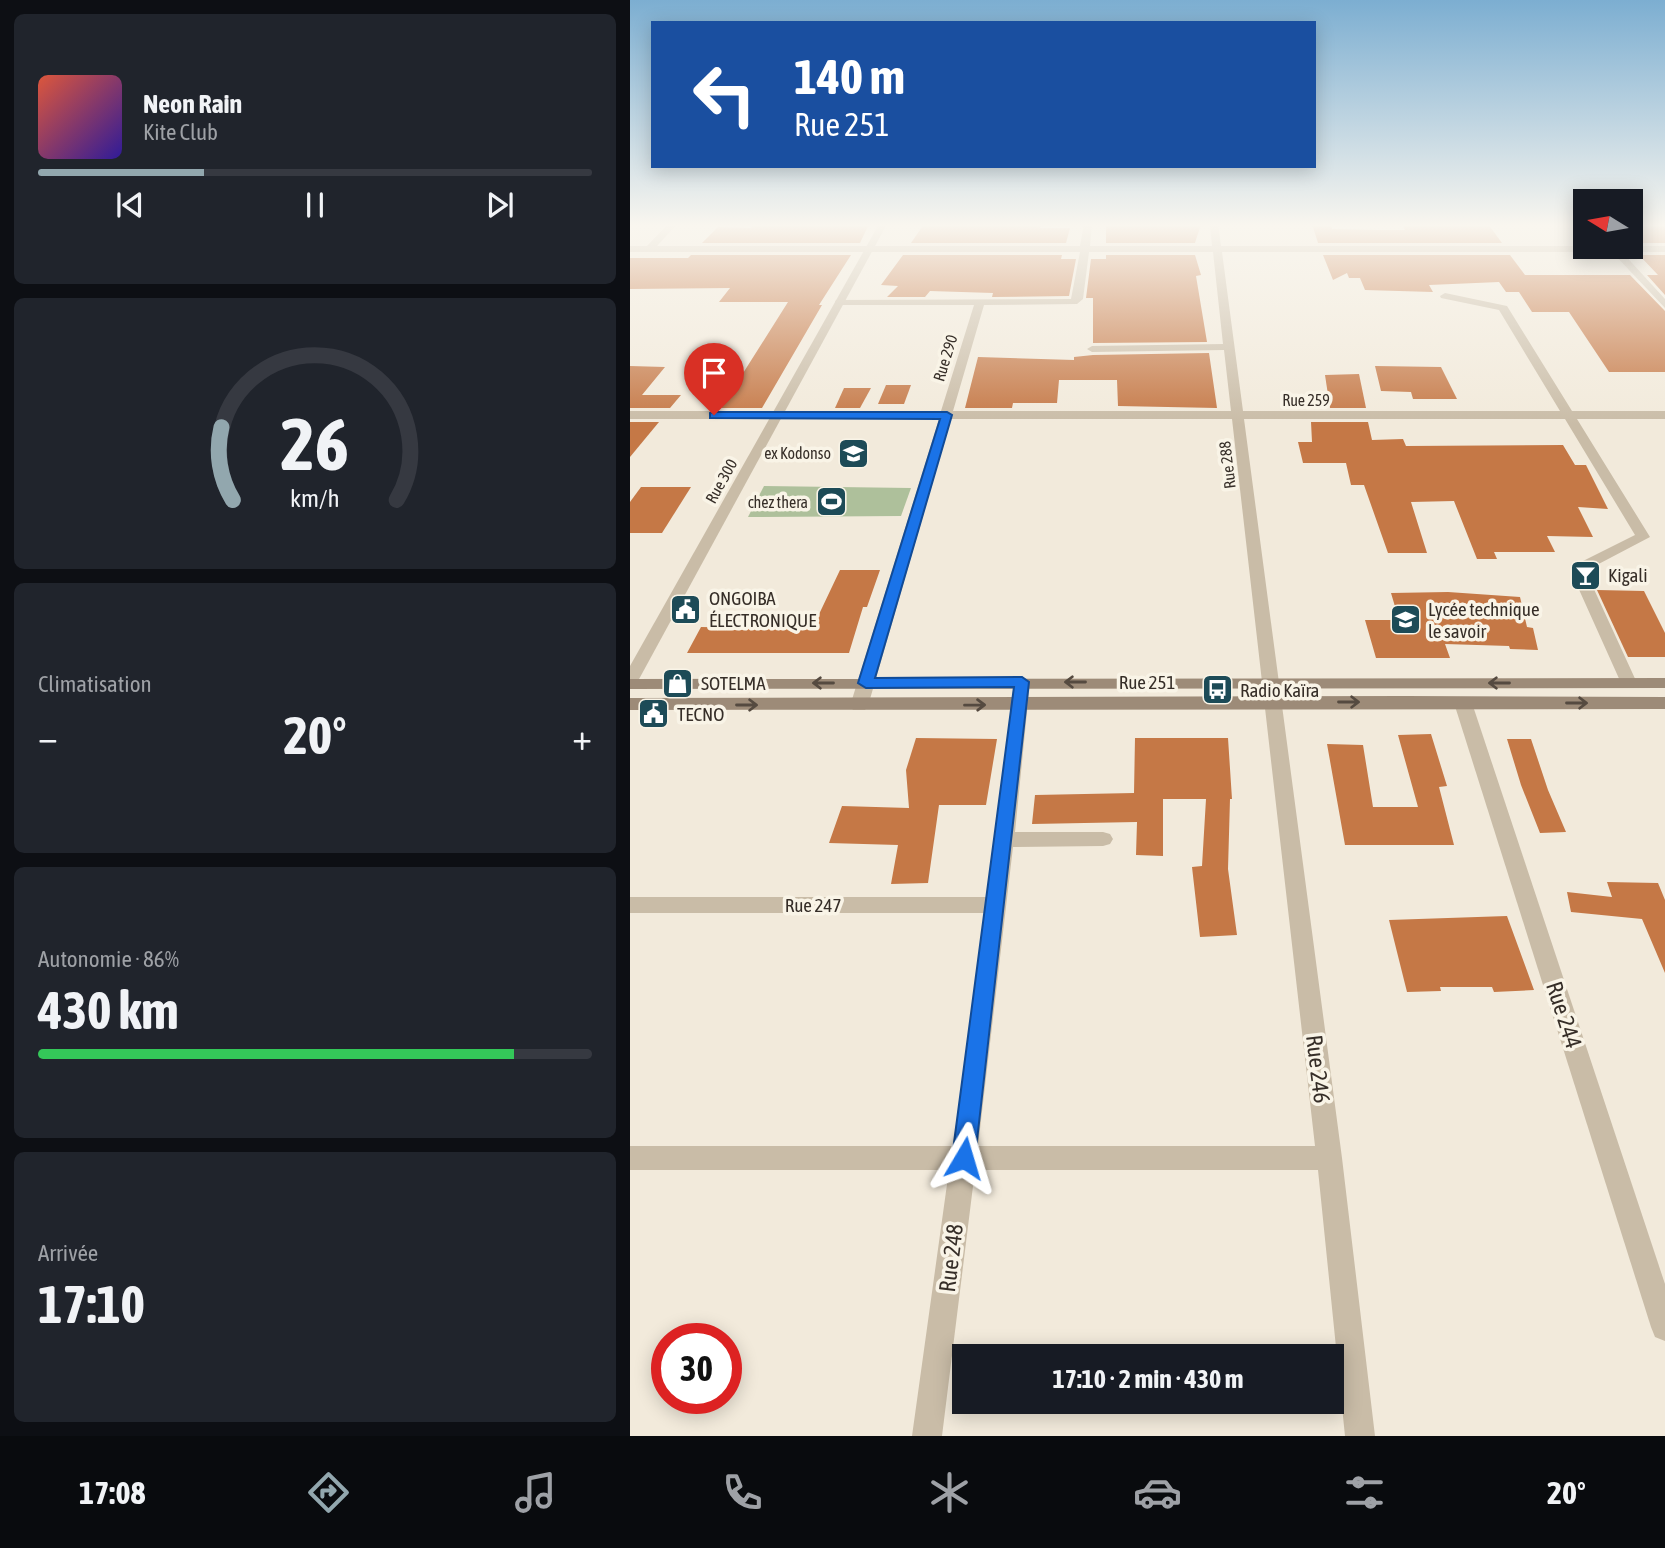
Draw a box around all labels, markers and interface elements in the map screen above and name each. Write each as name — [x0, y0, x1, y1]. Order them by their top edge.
text: 140 m — [794, 48, 905, 104]
icon: left — [679, 49, 770, 140]
text: Neon Rain — [143, 89, 242, 119]
text: Rue 251 — [794, 106, 890, 143]
text: Kite Club — [143, 119, 218, 145]
icon: previous — [111, 186, 149, 224]
icon: pause — [296, 186, 334, 224]
icon: next — [481, 186, 519, 224]
north arrow — [1573, 189, 1643, 259]
map controls — [1573, 189, 1643, 259]
street label: Rue 290 — [929, 333, 961, 383]
pin — [684, 343, 744, 415]
icon: arrive — [695, 354, 733, 392]
street label: Rue 259 — [1282, 391, 1330, 409]
text: 26 — [281, 402, 349, 485]
school or university icon: ex Kodonso — [837, 436, 871, 470]
street label: Rue 288 — [1215, 440, 1239, 490]
place label: ex Kodonso — [764, 444, 831, 462]
street label: Rue 300 — [702, 456, 740, 506]
text: km/h — [290, 483, 340, 511]
sports icon: chez thera — [814, 485, 848, 519]
place label: chez thera — [748, 493, 808, 511]
bar icon: Kigali — [1568, 558, 1602, 592]
place label: Kigali — [1608, 564, 1648, 586]
place label: ONGOIBA ÉLECTRONIQUE — [709, 587, 816, 631]
public building icon: ONGOIBA ÉLECTRONIQUE — [669, 592, 703, 626]
place label: Lycée technique le savoir — [1428, 598, 1540, 642]
school or university icon: Lycée technique le savoir — [1388, 603, 1422, 637]
shop icon: SOTELMA — [661, 666, 695, 700]
text: Climatisation — [38, 671, 152, 697]
street label: Rue 251 — [1119, 671, 1175, 693]
place label: SOTELMA — [701, 672, 766, 694]
bus stop icon: Radio Kaïra — [1200, 673, 1234, 707]
one-way arrow — [1064, 675, 1087, 689]
one-way arrow — [812, 676, 835, 690]
one-way arrow — [1488, 676, 1511, 690]
place label: Radio Kaïra — [1240, 679, 1319, 701]
one-way arrow — [1337, 696, 1360, 709]
one-way arrow — [1565, 696, 1588, 710]
public building icon: TECNO — [637, 697, 671, 731]
one-way arrow — [735, 698, 758, 712]
one-way arrow — [963, 698, 986, 711]
place label: TECNO — [677, 703, 724, 725]
text: 20° — [283, 705, 347, 765]
text: − — [38, 715, 58, 758]
text: + — [572, 715, 592, 758]
street label: Rue 247 — [785, 894, 841, 916]
text: Autonomie · 86% — [38, 946, 179, 972]
street label: Rue 244 — [1541, 978, 1587, 1052]
text: 430 km — [38, 980, 179, 1040]
street label: Rue 246 — [1301, 1033, 1335, 1105]
position arrow — [927, 1121, 1001, 1195]
street label: Rue 248 — [934, 1222, 968, 1294]
text: Arrivée — [38, 1240, 98, 1266]
text: 17:10 — [38, 1274, 145, 1334]
speed limit sign: 30 — [651, 1323, 742, 1414]
text: 17:10 · 2 min · 430 m — [1053, 1364, 1243, 1394]
icon: directions — [304, 1468, 353, 1517]
icon: music — [511, 1468, 560, 1517]
icon: phone — [718, 1468, 767, 1517]
icon: climate — [925, 1468, 974, 1517]
icon: car — [1133, 1468, 1182, 1517]
icon: filters — [1340, 1468, 1389, 1517]
text: 17:08 — [79, 1474, 146, 1511]
text: 20° — [1547, 1474, 1586, 1511]

